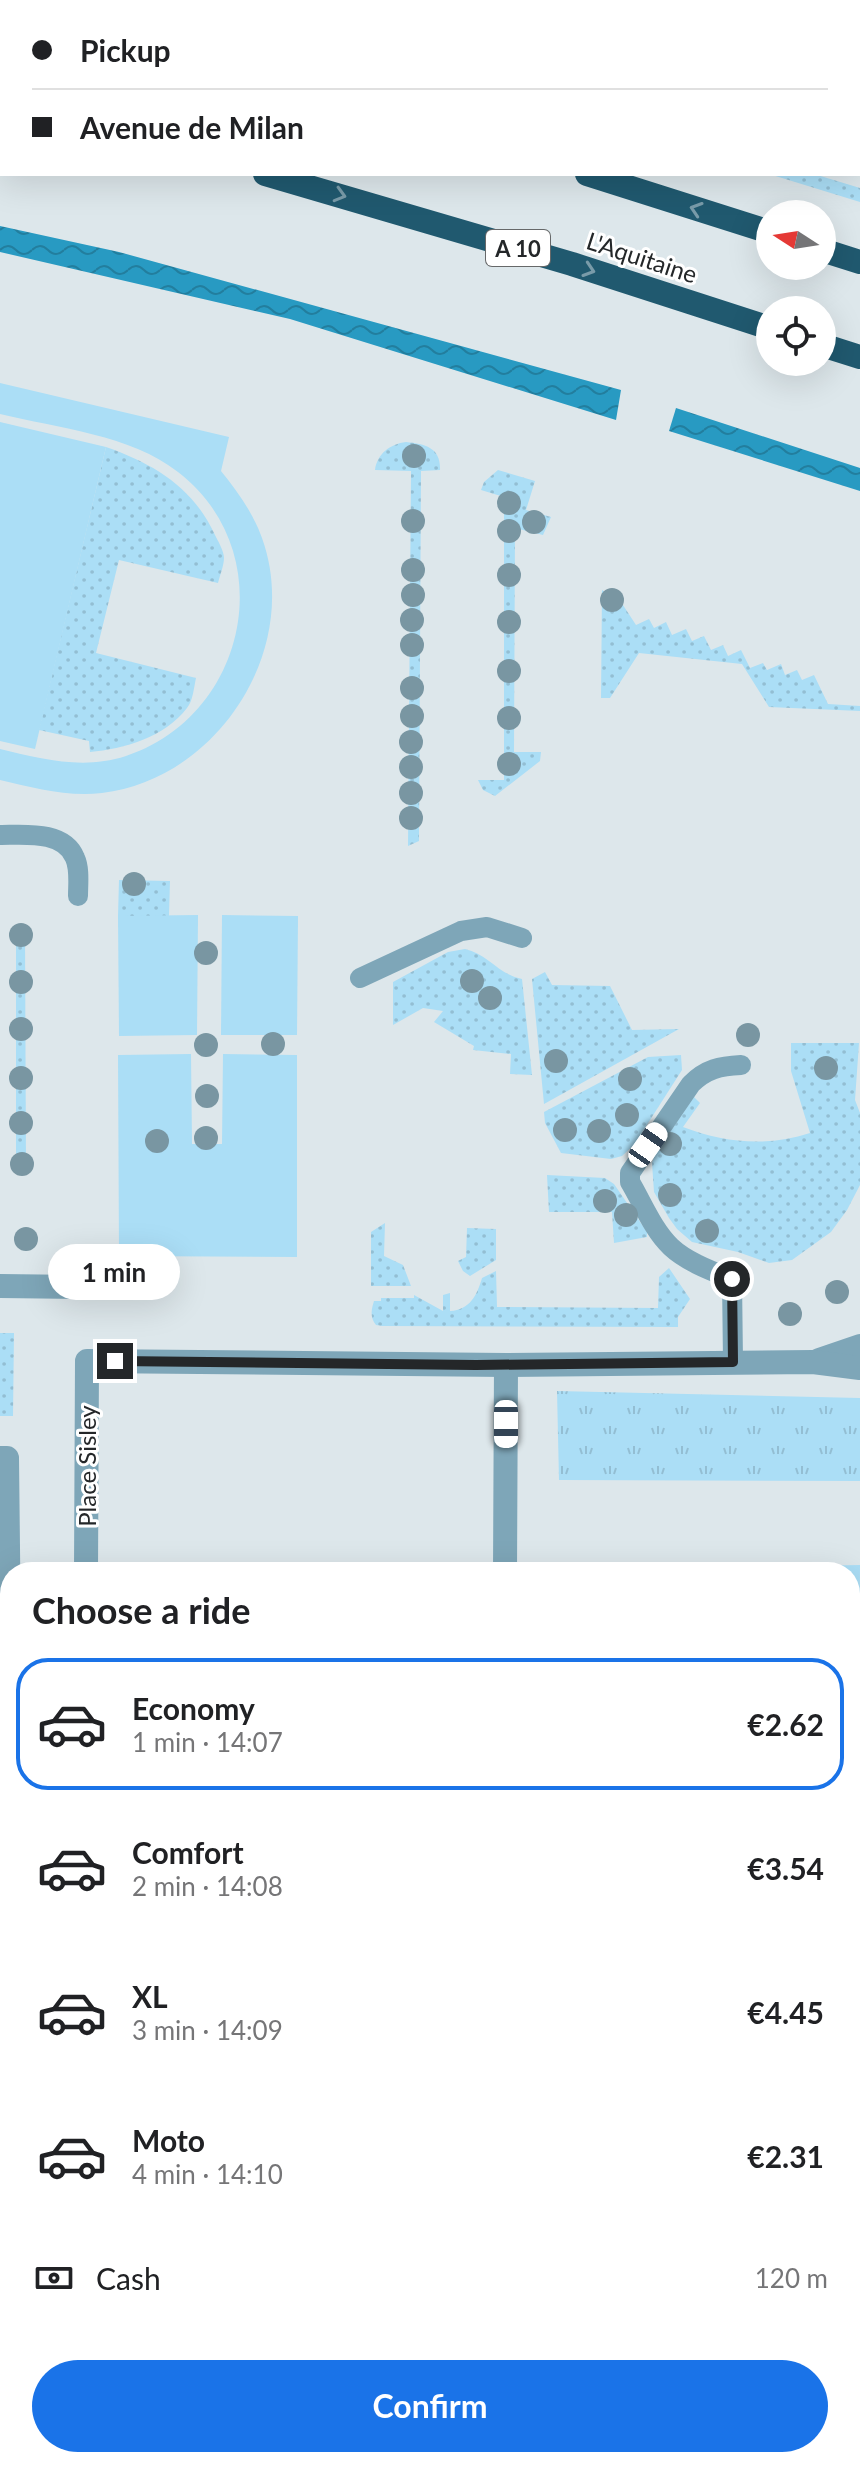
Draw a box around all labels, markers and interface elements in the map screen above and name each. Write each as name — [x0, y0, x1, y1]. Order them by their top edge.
text: Pickup — [80, 32, 171, 68]
text: Avenue de Milan — [80, 109, 304, 145]
one-way arrow — [333, 186, 347, 203]
north arrow — [756, 200, 836, 280]
map controls — [756, 200, 836, 376]
one-way arrow — [689, 202, 703, 218]
street label: L'Aquitaine — [583, 226, 701, 288]
road number: A 10 — [486, 230, 550, 266]
one-way arrow — [582, 261, 596, 277]
button: locate — [756, 296, 836, 376]
car — [624, 1118, 672, 1172]
callout: 1 min — [49, 1245, 181, 1301]
text: 1 min — [82, 1256, 146, 1288]
route start — [714, 1261, 750, 1297]
route end — [97, 1343, 133, 1379]
car — [494, 1400, 518, 1448]
street label: Place Sisley — [72, 1405, 101, 1527]
text: Choose a ride — [32, 1588, 251, 1632]
icon: car — [36, 1688, 108, 1760]
text: Economy — [132, 1690, 255, 1726]
text: €2.62 — [747, 1706, 824, 1742]
text: 1 min · 14:07 — [132, 1726, 283, 1758]
icon: car — [36, 1832, 108, 1904]
text: Comfort — [132, 1834, 244, 1870]
text: €3.54 — [747, 1850, 824, 1886]
text: 2 min · 14:08 — [132, 1870, 283, 1902]
icon: car — [36, 1976, 108, 2048]
text: XL — [132, 1978, 168, 2014]
text: €4.45 — [747, 1994, 824, 2030]
text: 3 min · 14:09 — [132, 2014, 283, 2046]
icon: car — [36, 2120, 108, 2192]
text: Moto — [132, 2122, 205, 2158]
text: €2.31 — [747, 2138, 824, 2174]
text: 4 min · 14:10 — [132, 2158, 283, 2190]
icon: cash — [32, 2256, 76, 2300]
text: Cash — [96, 2260, 161, 2296]
text: 120 m — [755, 2262, 828, 2294]
button: Confirm — [32, 2360, 828, 2452]

